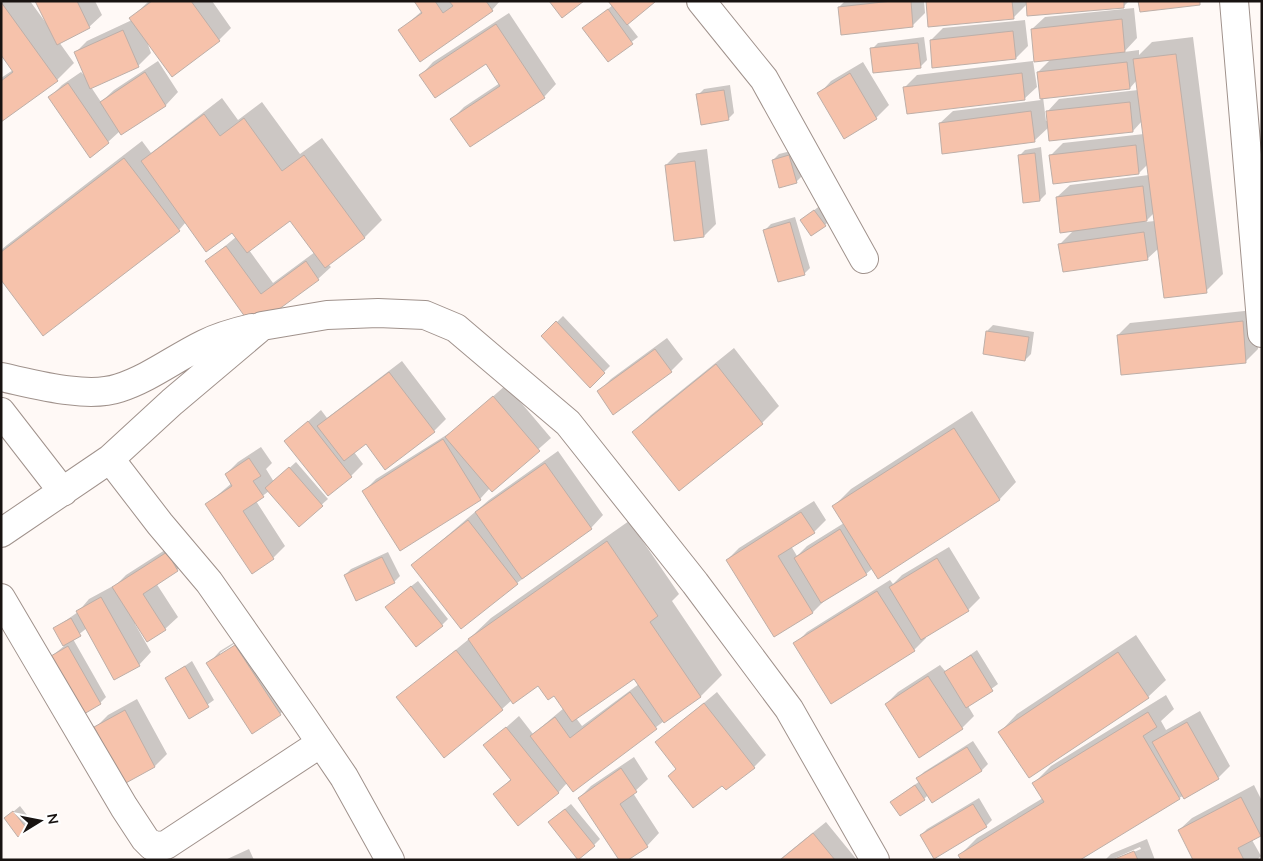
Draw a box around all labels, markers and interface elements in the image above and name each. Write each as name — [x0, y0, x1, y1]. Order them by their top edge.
north arrow — [15, 796, 65, 846]
text: N — [43, 812, 63, 826]

